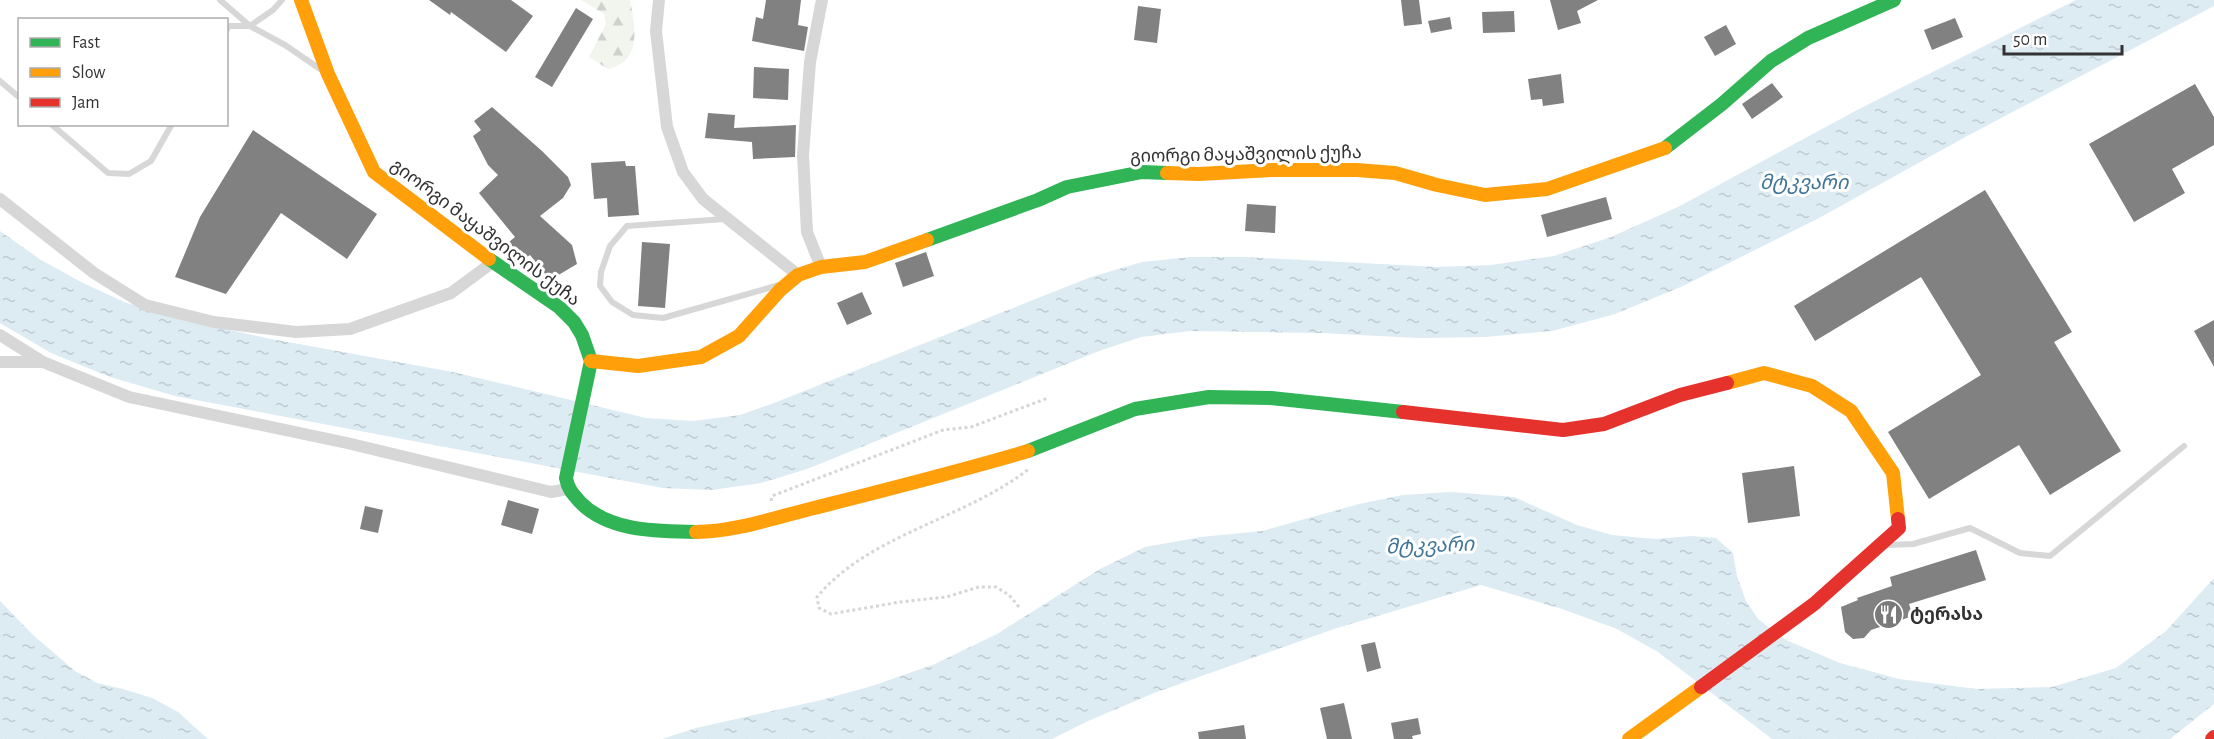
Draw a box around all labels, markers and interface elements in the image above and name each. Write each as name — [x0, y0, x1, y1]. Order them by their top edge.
legend — [18, 18, 228, 126]
scale bar — [2004, 18, 2122, 56]
text: 50 m — [2013, 31, 2047, 49]
text: Fast — [72, 34, 100, 52]
text: Slow — [72, 64, 105, 82]
text: Jam — [72, 94, 100, 112]
street label: გიორგი მაყაშვილის ქუჩა — [1130, 143, 1362, 167]
street label: გიორგი მაყაშვილის ქუჩა — [387, 155, 583, 311]
water label: მტკვარი — [1760, 173, 1850, 194]
water label: მტკვარი — [1386, 534, 1476, 559]
restaurant icon: ტერასა — [1873, 599, 1905, 631]
place label: ტერასა — [1910, 605, 1983, 624]

